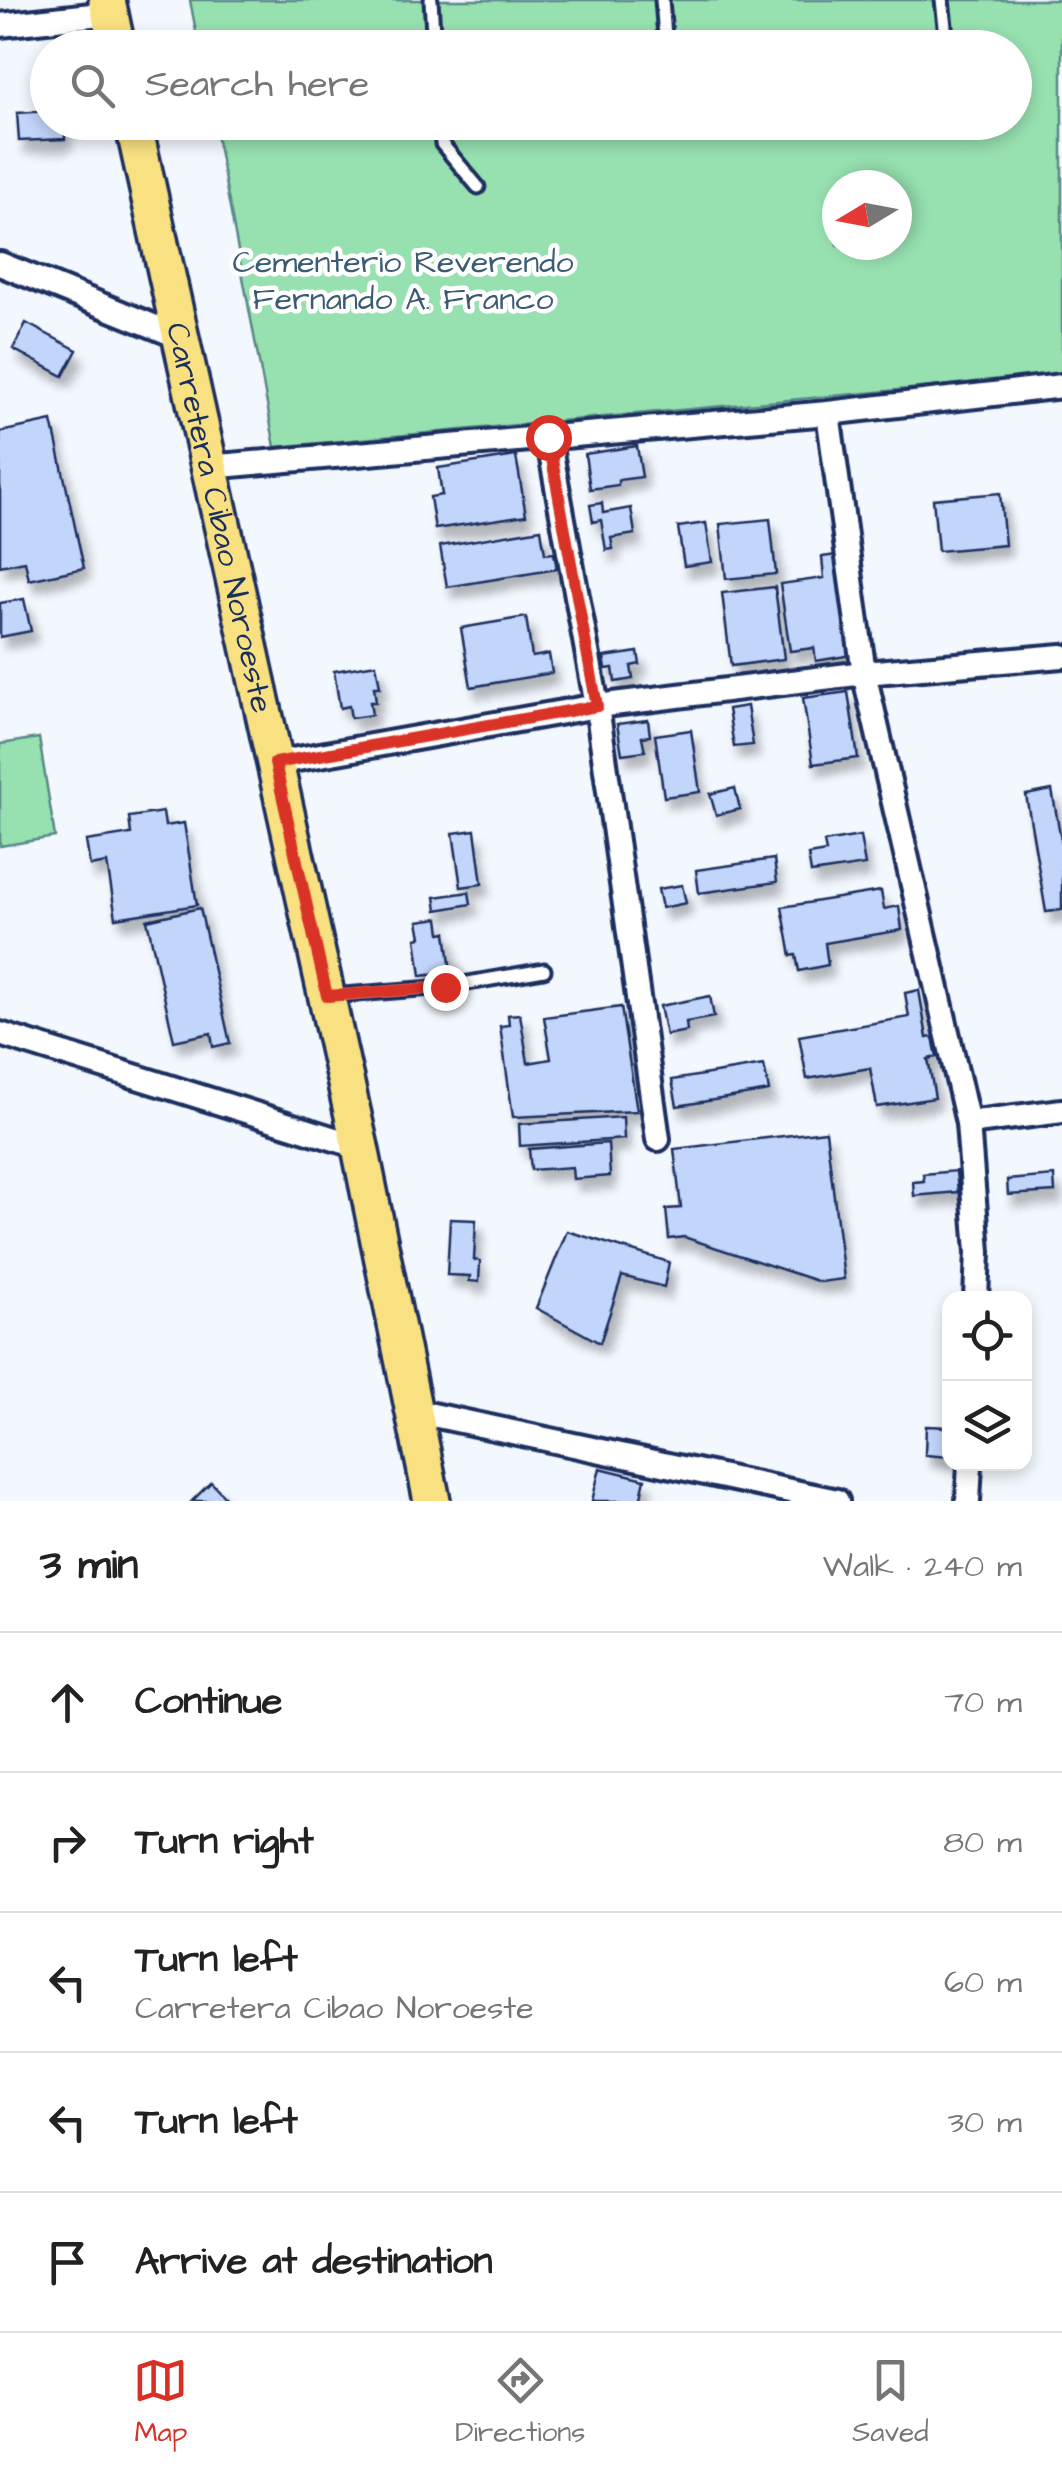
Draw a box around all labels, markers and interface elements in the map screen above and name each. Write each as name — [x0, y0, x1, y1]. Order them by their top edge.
search box — [30, 30, 1032, 140]
icon: search — [65, 58, 120, 113]
text: Search here — [145, 59, 369, 111]
north arrow — [822, 170, 912, 260]
park label: Cementerio Reverendo Fernando A. Franco — [232, 240, 574, 322]
street label: Carretera Cibao Noroeste — [154, 318, 284, 717]
route start — [526, 415, 572, 461]
route end — [423, 965, 469, 1011]
map controls — [942, 1291, 1032, 1471]
button: locate — [942, 1291, 1032, 1381]
button: layers — [942, 1381, 1032, 1471]
text: 3 min — [40, 1537, 138, 1595]
text: Walk · 240 m — [823, 1544, 1022, 1589]
icon: ahead — [40, 1675, 95, 1730]
text: Continue — [135, 1676, 282, 1728]
text: 70 m — [944, 1680, 1022, 1725]
icon: right — [40, 1815, 95, 1870]
text: Turn right — [135, 1816, 314, 1868]
text: 80 m — [943, 1820, 1022, 1865]
text: Turn left — [135, 1934, 298, 1986]
icon: left — [40, 1955, 95, 2010]
text: 60 m — [944, 1960, 1022, 2005]
text: Carretera Cibao Noroeste — [135, 1986, 533, 2031]
icon: left — [40, 2095, 95, 2150]
text: Turn left — [135, 2096, 298, 2148]
text: 30 m — [948, 2100, 1022, 2145]
icon: arrive — [40, 2235, 95, 2290]
text: Arrive at destination — [135, 2236, 492, 2288]
tab: Map — [133, 2353, 188, 2452]
tab: Directions — [455, 2353, 585, 2452]
tab: Saved — [852, 2353, 929, 2452]

